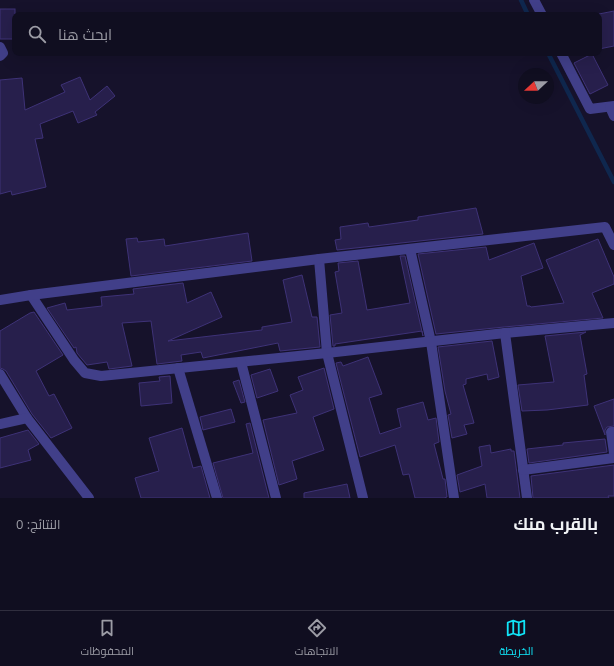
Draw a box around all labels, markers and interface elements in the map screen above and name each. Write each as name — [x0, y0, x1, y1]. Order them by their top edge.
search box — [12, 12, 602, 56]
icon: search — [26, 23, 48, 45]
text: ابحث هنا — [58, 24, 112, 44]
north arrow — [518, 68, 554, 104]
text: بالقرب منك — [513, 512, 598, 535]
text: النتائج: 0 — [16, 515, 60, 533]
tab: المحفوظات — [80, 617, 134, 661]
tab: الاتجاهات — [295, 617, 338, 661]
tab: الخريطة — [499, 617, 534, 661]

